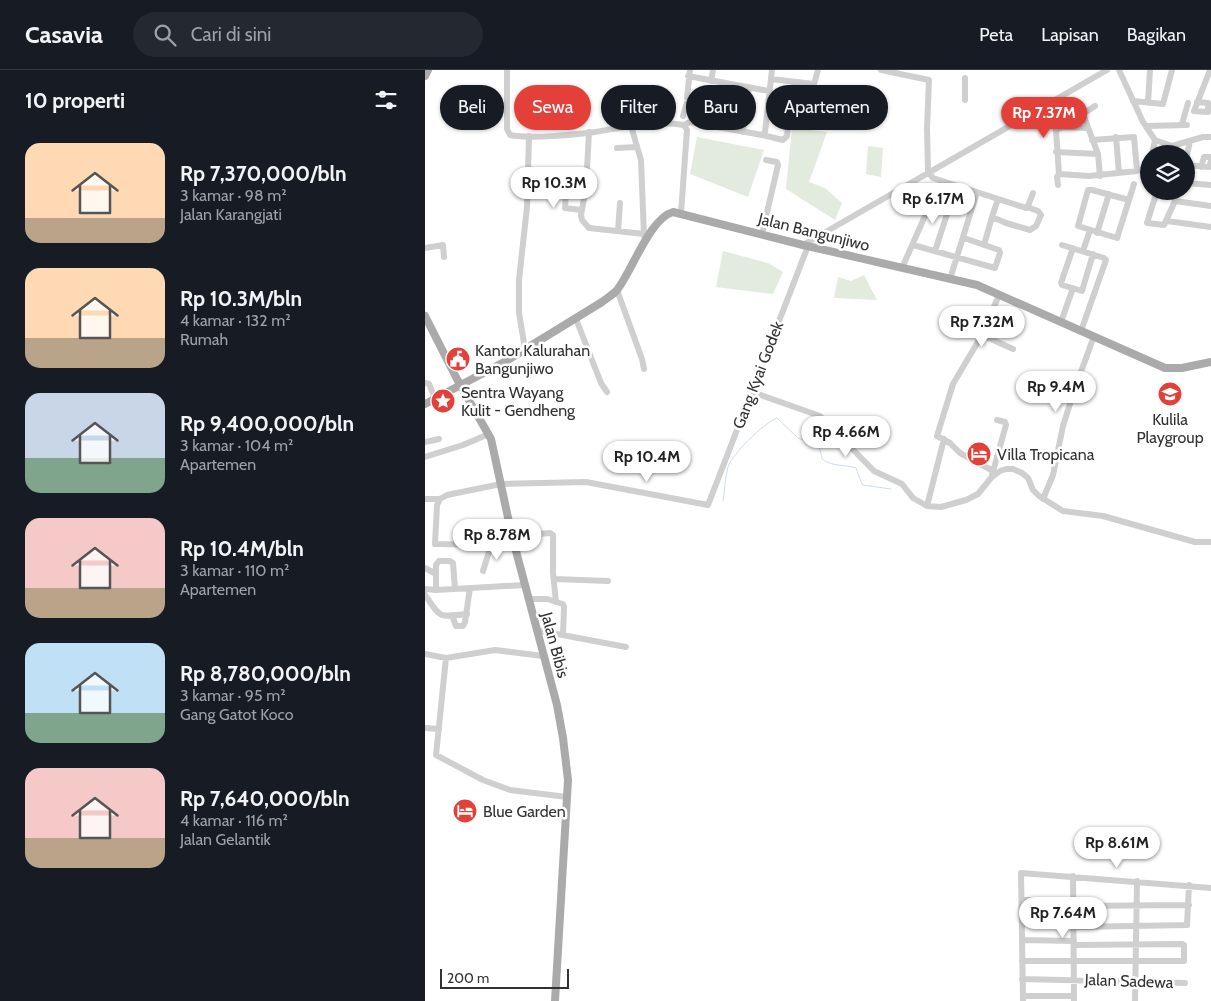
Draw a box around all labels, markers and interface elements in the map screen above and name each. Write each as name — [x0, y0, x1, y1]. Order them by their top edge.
search box — [133, 12, 483, 57]
text: Casavia — [25, 20, 103, 49]
icon: search — [151, 21, 179, 49]
text: Cari di sini — [191, 23, 271, 46]
text: Peta — [979, 24, 1013, 46]
text: Lapisan — [1041, 24, 1099, 46]
text: Bagikan — [1127, 24, 1186, 46]
chip: Beli — [440, 85, 504, 130]
chip: Sewa — [514, 85, 591, 130]
chip: Filter — [601, 85, 676, 130]
chip: Baru — [686, 85, 756, 130]
chip: Apartemen — [766, 85, 888, 130]
icon: filters — [372, 86, 400, 114]
text: 10 properti — [25, 88, 125, 113]
pin: Rp 7.37M — [992, 97, 1096, 139]
text: Rp 7.37M — [1012, 103, 1076, 122]
map controls — [1140, 145, 1195, 200]
button: layers — [1140, 145, 1195, 200]
text: Rp 7,370,000/bln — [180, 161, 347, 186]
icon: home — [65, 163, 125, 223]
pin: Rp 10.3M — [502, 166, 606, 209]
text: Rp 10.3M — [521, 173, 587, 192]
pin: Rp 6.17M — [881, 182, 985, 225]
text: 3 kamar · 98 m² — [180, 186, 287, 205]
text: Rp 6.17M — [902, 189, 964, 208]
text: Jalan Karangjati — [180, 205, 282, 224]
street label: Jalan Bangunjiwo — [755, 209, 872, 255]
text: Rp 10.3M/bln — [180, 286, 302, 311]
icon: home — [65, 288, 125, 348]
pin: Rp 7.32M — [930, 306, 1034, 348]
text: 4 kamar · 132 m² — [180, 311, 291, 330]
text: Rp 7.32M — [950, 312, 1014, 331]
street label: Gang Kyai Godek — [729, 318, 787, 431]
text: Rumah — [180, 330, 228, 349]
place label: Kantor Kalurahan Bangunjiwo — [475, 341, 590, 378]
public building icon: Kantor Kalurahan Bangunjiwo — [445, 346, 471, 372]
pin: Rp 9.4M — [1010, 370, 1102, 413]
text: Rp 9.4M — [1027, 377, 1085, 396]
school or university icon: Kulila Playgroup — [1157, 381, 1183, 407]
place label: Sentra Wayang Kulit - Gendheng — [461, 383, 576, 420]
place icon: Sentra Wayang Kulit - Gendheng — [430, 388, 456, 414]
place label: Kulila Playgroup — [1136, 410, 1204, 447]
text: Rp 9,400,000/bln — [180, 411, 354, 436]
icon: home — [65, 413, 125, 473]
pin: Rp 4.66M — [794, 416, 898, 458]
text: Rp 4.66M — [812, 422, 880, 441]
text: 3 kamar · 104 m² — [180, 436, 293, 455]
pin: Rp 10.4M — [595, 440, 699, 483]
hotel icon: Villa Tropicana — [966, 441, 992, 467]
place label: Villa Tropicana — [997, 445, 1095, 464]
text: Rp 10.4M — [614, 447, 680, 466]
text: Apartemen — [180, 455, 256, 474]
pin: Rp 8.78M — [445, 518, 549, 561]
text: Rp 8.78M — [463, 525, 531, 544]
text: Rp 10.4M/bln — [180, 536, 304, 561]
icon: home — [65, 538, 125, 598]
text: 3 kamar · 110 m² — [180, 561, 289, 580]
text: Apartemen — [180, 580, 256, 599]
street label: Jalan Bibis — [537, 609, 573, 680]
text: Rp 8,780,000/bln — [180, 661, 351, 686]
icon: home — [65, 663, 125, 723]
text: 3 kamar · 95 m² — [180, 686, 286, 705]
text: Gang Gatot Koco — [180, 705, 294, 724]
text: Rp 7,640,000/bln — [180, 786, 350, 811]
icon: home — [65, 788, 125, 848]
hotel icon: Blue Garden — [452, 798, 478, 824]
place label: Blue Garden — [483, 802, 566, 821]
text: 4 kamar · 116 m² — [180, 811, 288, 830]
pin: Rp 8.61M — [1065, 826, 1169, 869]
text: Jalan Gelantik — [180, 830, 271, 849]
text: Rp 8.61M — [1085, 833, 1149, 852]
pin: Rp 7.64M — [1011, 896, 1115, 939]
text: Rp 7.64M — [1030, 903, 1096, 922]
scale bar — [440, 966, 569, 989]
text: 200 m — [447, 969, 489, 987]
street label: Jalan Sadewa — [1083, 970, 1174, 992]

